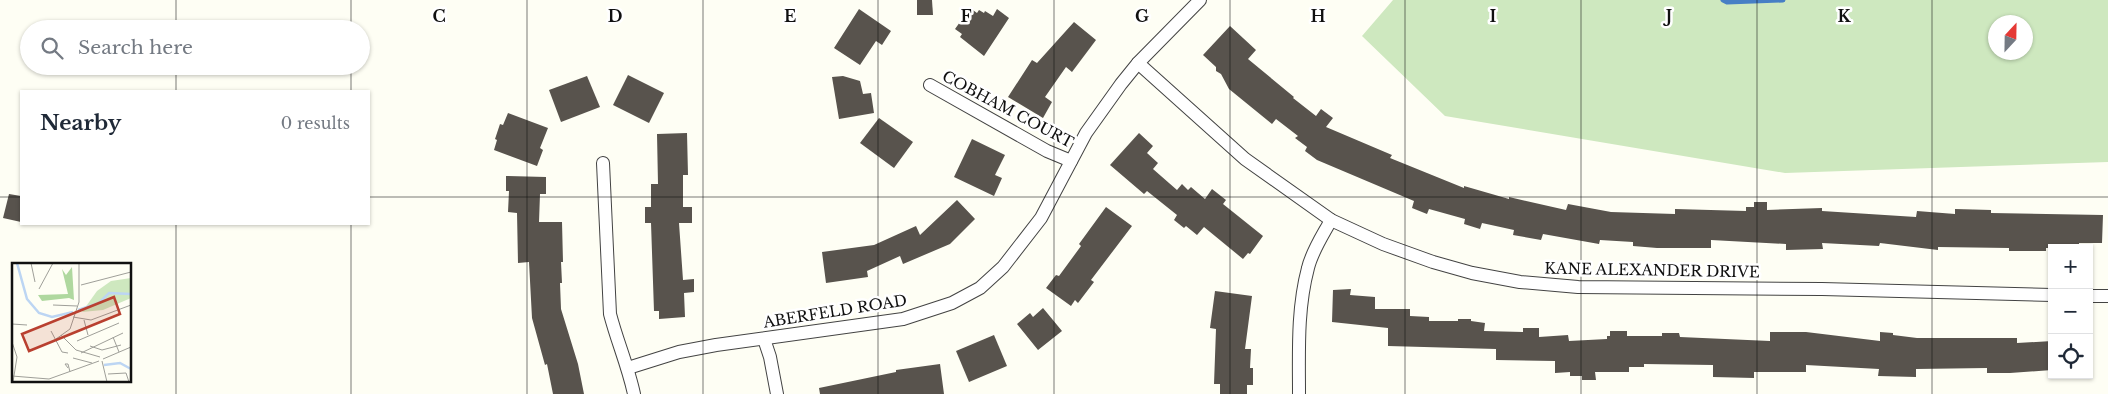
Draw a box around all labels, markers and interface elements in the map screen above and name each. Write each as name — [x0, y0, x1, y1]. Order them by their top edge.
text: C — [432, 6, 446, 26]
text: D — [608, 6, 622, 26]
text: E — [784, 6, 796, 26]
text: F — [960, 6, 972, 26]
text: G — [1135, 6, 1149, 26]
text: H — [1310, 6, 1326, 26]
text: I — [1490, 6, 1497, 26]
text: J — [1663, 6, 1672, 26]
text: K — [1837, 6, 1851, 26]
north arrow — [1988, 15, 2033, 60]
search box — [20, 20, 370, 75]
icon: search — [38, 34, 66, 62]
text: Search here — [78, 36, 193, 59]
street label: COBHAM COURT — [939, 66, 1077, 152]
text: Nearby — [40, 110, 121, 136]
text: 0 results — [281, 113, 350, 133]
map controls — [2048, 244, 2093, 379]
button: + — [2048, 244, 2093, 289]
street label: KANE ALEXANDER DRIVE — [1544, 259, 1760, 281]
inset map — [12, 263, 131, 382]
button: − — [2048, 289, 2093, 334]
street label: ABERFELD ROAD — [761, 290, 908, 332]
button: locate — [2048, 334, 2093, 379]

